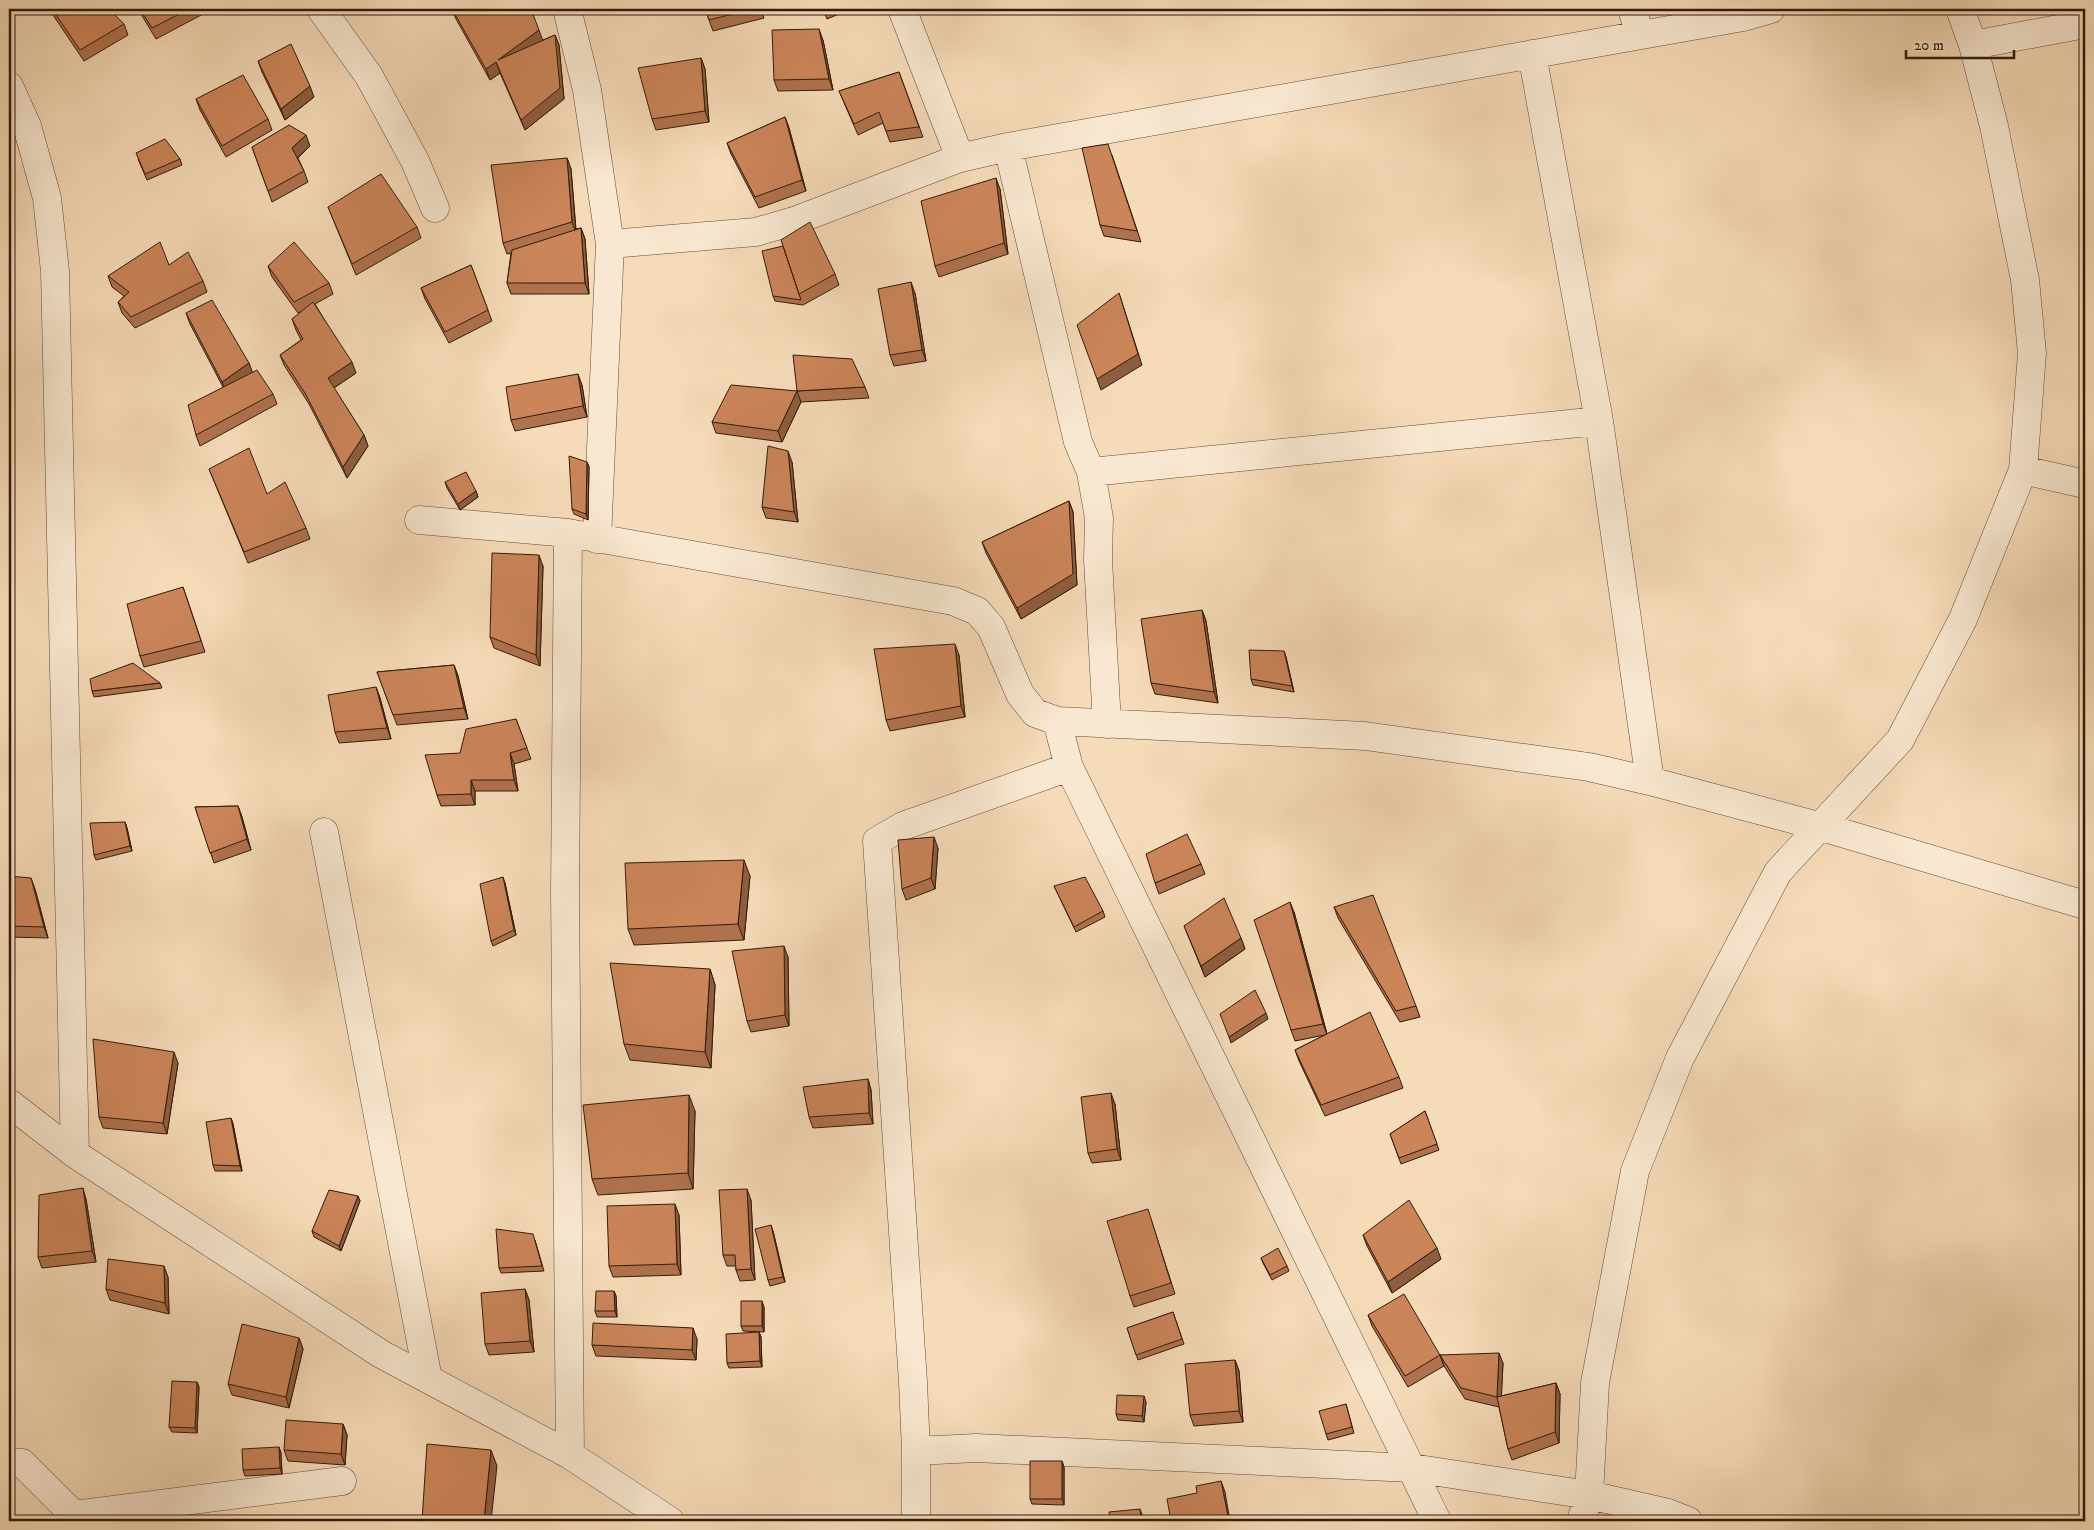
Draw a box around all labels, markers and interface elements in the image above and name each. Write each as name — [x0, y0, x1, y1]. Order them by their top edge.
scale bar — [1906, 28, 2014, 60]
text: 20 m — [1914, 36, 1944, 55]

